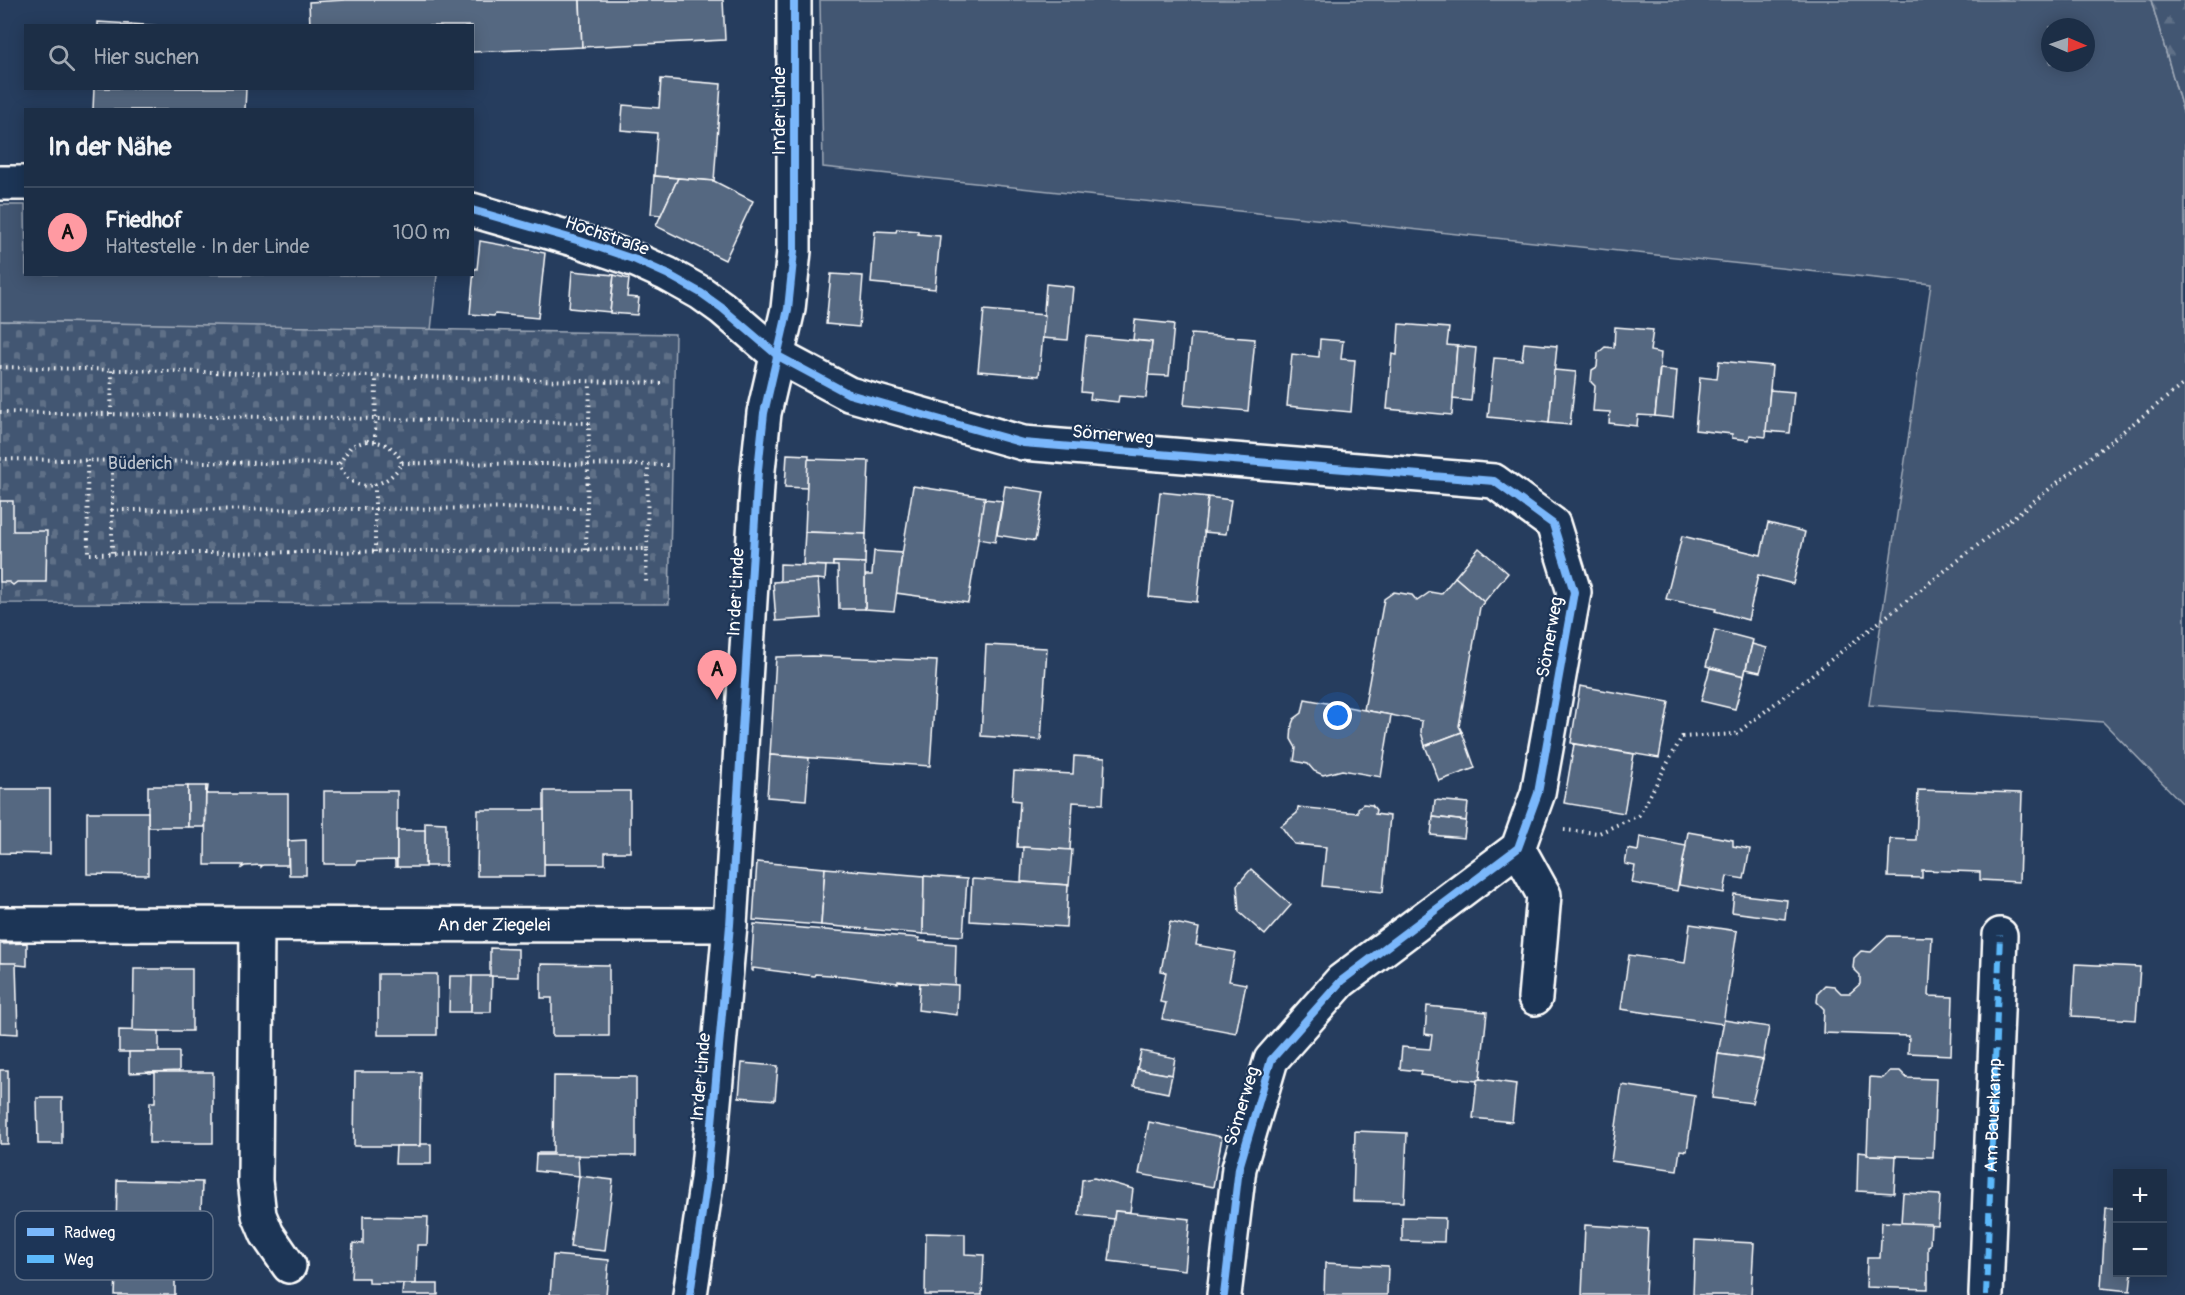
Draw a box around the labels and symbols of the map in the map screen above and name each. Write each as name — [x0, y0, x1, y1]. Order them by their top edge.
north arrow — [2041, 18, 2095, 72]
street label: In der Linde — [768, 67, 791, 155]
street label: Hochstraße — [562, 211, 652, 261]
street label: Sömerweg — [1071, 420, 1155, 450]
park label: Büderich — [108, 452, 172, 475]
street label: In der Linde — [722, 547, 750, 637]
street label: Sömerweg — [1532, 595, 1568, 679]
pin: A — [698, 650, 736, 700]
your location — [1323, 701, 1352, 730]
street label: An der Ziegelei — [438, 913, 550, 936]
street label: In der Linde — [686, 1032, 716, 1122]
street label: Am Bauerkamp — [1979, 1058, 2007, 1173]
street label: Sömerweg — [1219, 1064, 1265, 1148]
legend — [15, 1211, 213, 1280]
text: Radweg — [64, 1223, 115, 1243]
text: Weg — [64, 1250, 94, 1270]

